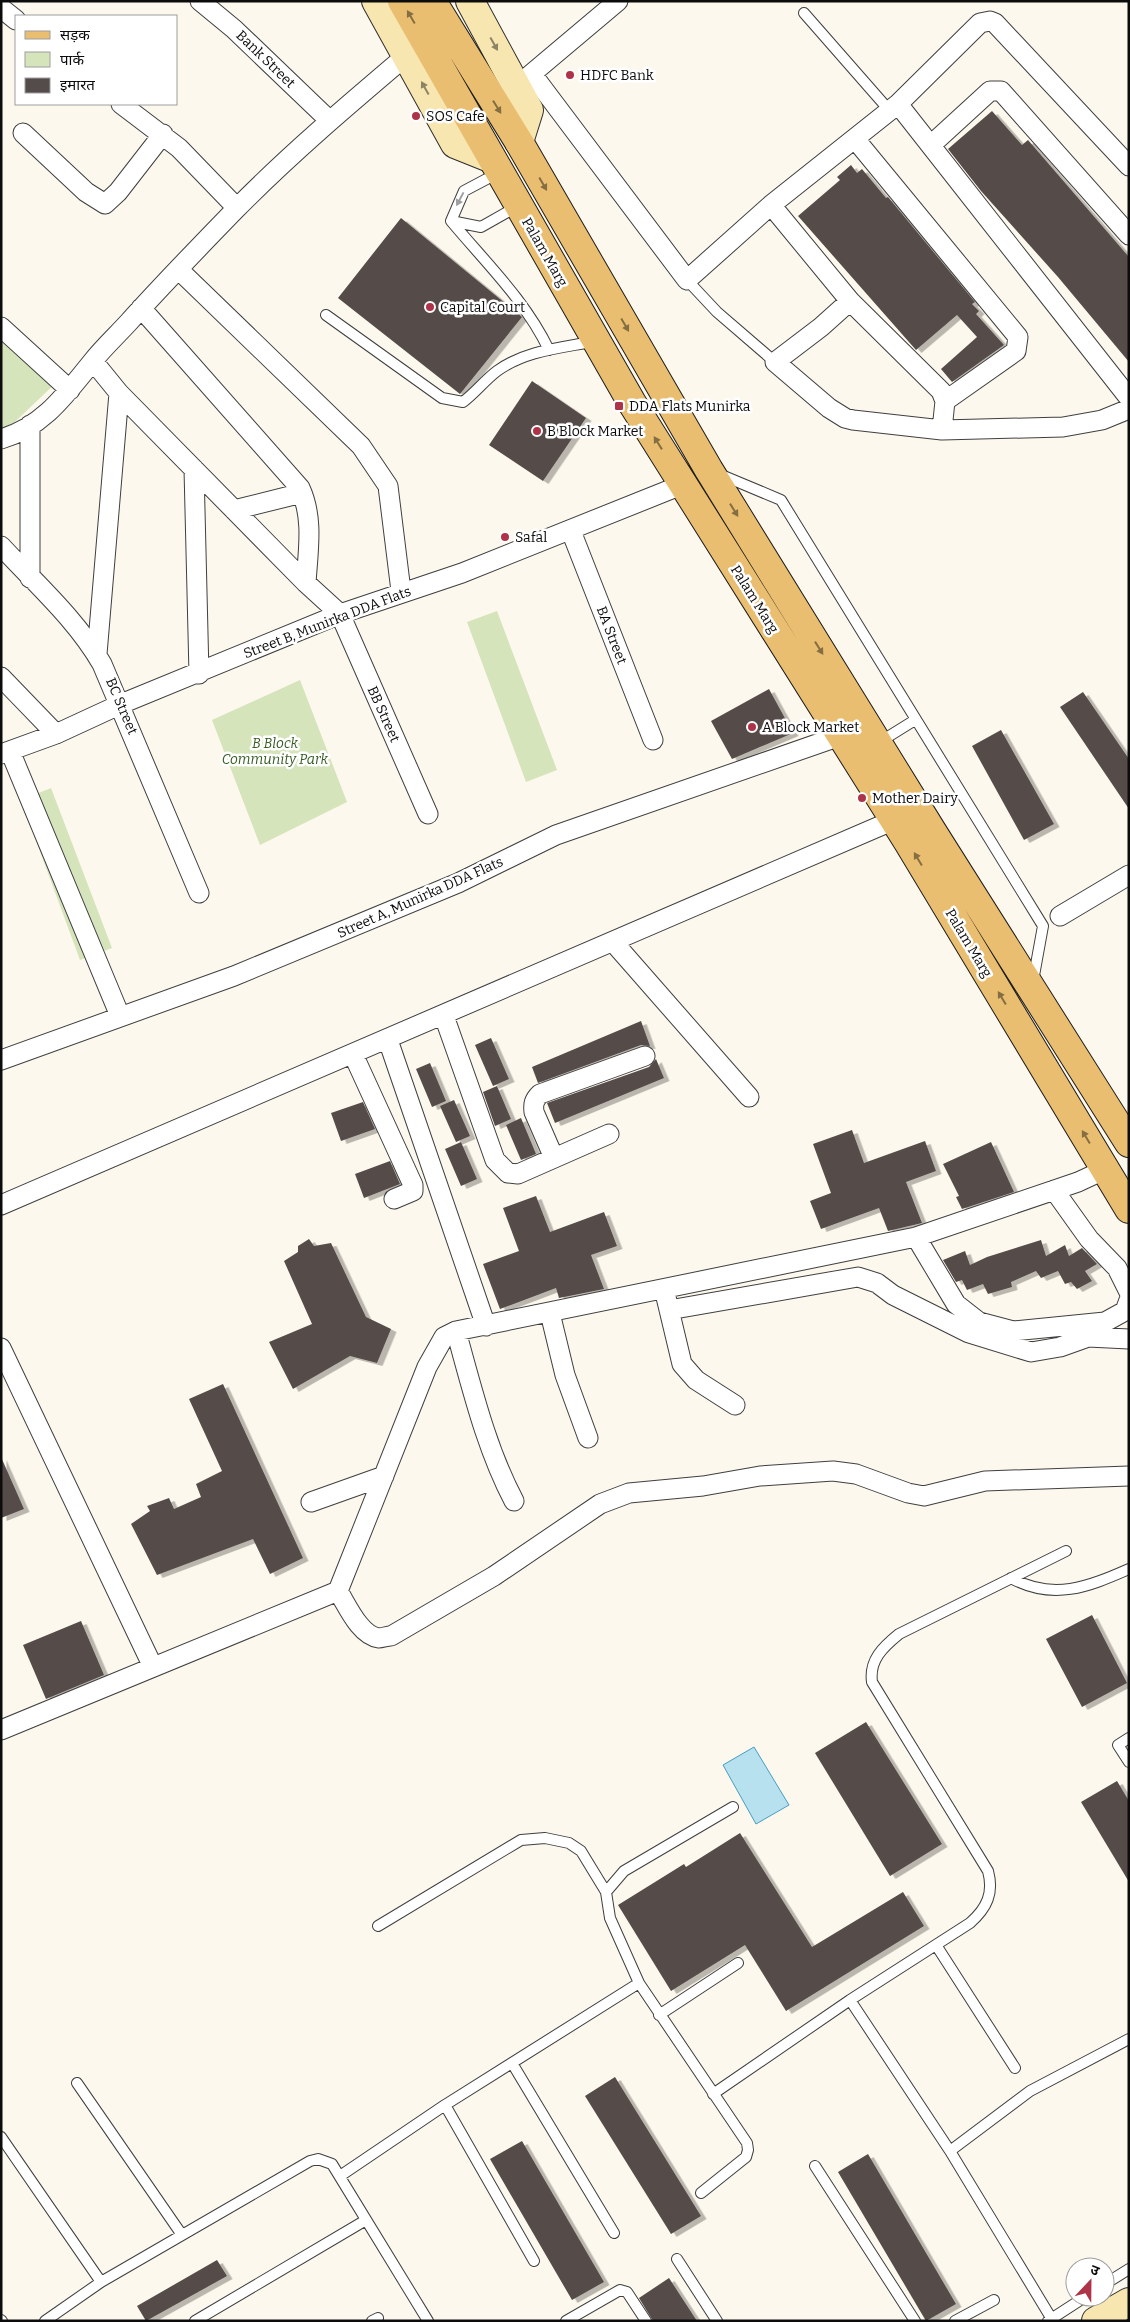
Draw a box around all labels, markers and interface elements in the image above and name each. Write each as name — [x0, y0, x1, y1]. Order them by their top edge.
one-way arrow — [407, 10, 415, 24]
legend — [15, 15, 178, 105]
text: सड़क — [60, 26, 90, 44]
street label: Bank Street — [233, 27, 299, 92]
one-way arrow — [489, 37, 498, 50]
text: पार्क — [60, 51, 84, 69]
place label: HDFC Bank — [580, 67, 654, 84]
marker: HDFC Bank — [564, 69, 576, 81]
text: इमारत — [60, 76, 95, 94]
one-way arrow — [420, 81, 429, 95]
one-way arrow — [493, 101, 502, 114]
place label: SOS Cafe — [426, 108, 485, 125]
marker: SOS Cafe — [410, 110, 422, 122]
one-way arrow — [539, 178, 548, 191]
one-way arrow — [455, 193, 464, 206]
street label: Palam Marg — [518, 215, 571, 290]
place label: Capital Court — [440, 299, 525, 316]
marker: Capital Court — [424, 301, 436, 313]
one-way arrow — [620, 318, 629, 331]
place label: DDA Flats Munirka — [629, 398, 751, 415]
marker: DDA Flats Munirka — [613, 400, 625, 412]
place label: B Block Market — [547, 423, 643, 440]
marker: B Block Market — [531, 425, 543, 437]
one-way arrow — [653, 436, 662, 449]
one-way arrow — [729, 503, 738, 517]
place label: Safal — [515, 529, 547, 546]
marker: Safal — [499, 531, 511, 543]
street label: Palam Marg — [727, 562, 782, 637]
street label: Street B, Munirka DDA Flats — [241, 583, 413, 662]
street label: BA Street — [593, 604, 630, 667]
one-way arrow — [815, 642, 824, 655]
street label: BC Street — [102, 675, 141, 737]
street label: BB Street — [364, 683, 404, 745]
place label: A Block Market — [762, 719, 859, 736]
marker: A Block Market — [746, 721, 758, 733]
park label: B Block Community Park — [222, 735, 329, 768]
place label: Mother Dairy — [872, 790, 959, 807]
marker: Mother Dairy — [856, 792, 868, 804]
one-way arrow — [914, 852, 923, 865]
street label: Street A, Munirka DDA Flats — [335, 853, 506, 942]
street label: Palam Marg — [941, 906, 996, 981]
one-way arrow — [998, 991, 1007, 1004]
one-way arrow — [1082, 1131, 1091, 1144]
north arrow — [1065, 2257, 1115, 2307]
text: उ — [1088, 2261, 1102, 2280]

